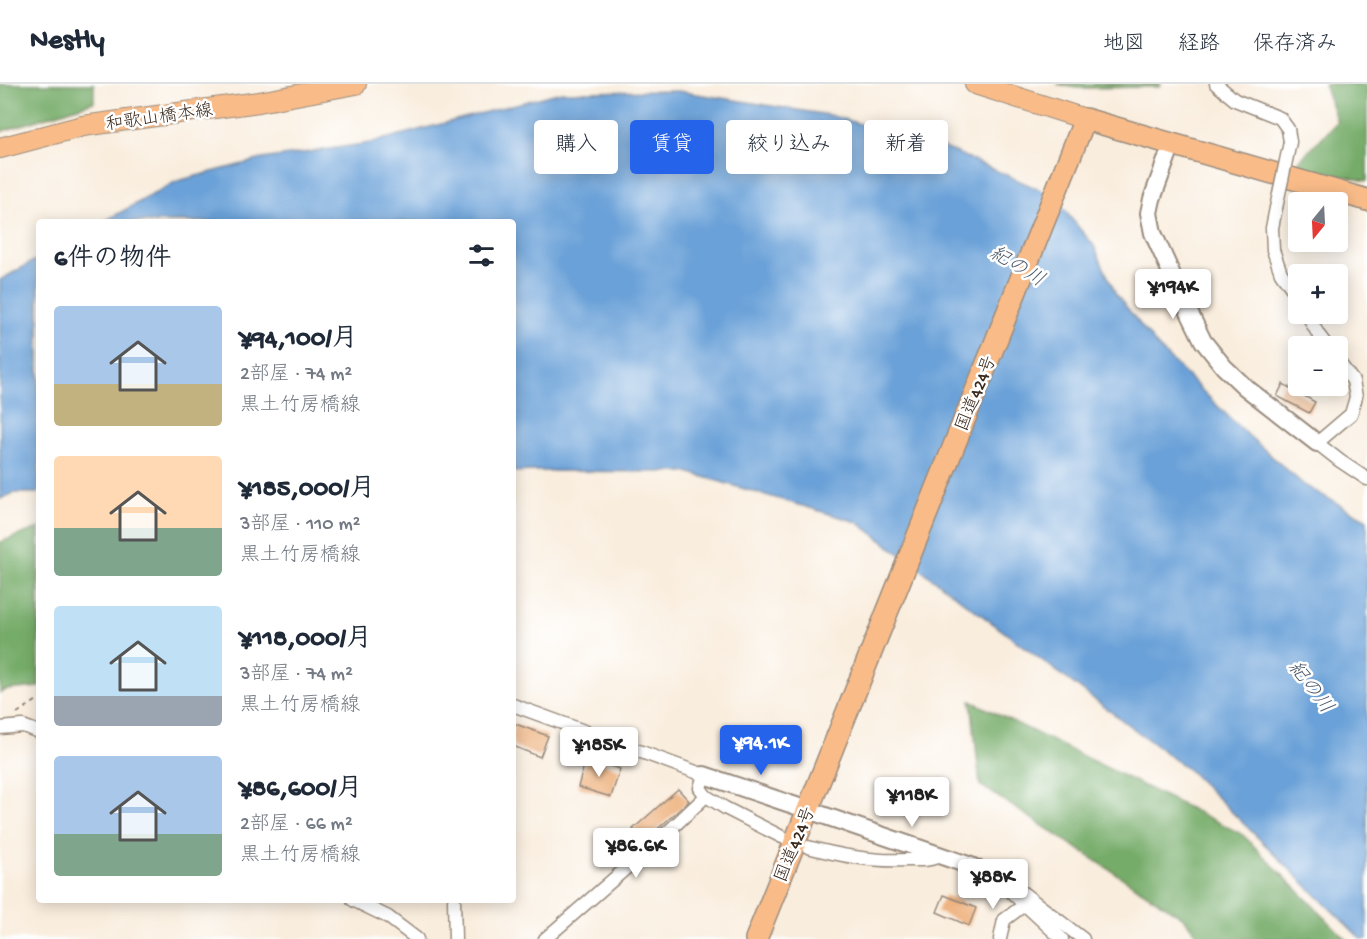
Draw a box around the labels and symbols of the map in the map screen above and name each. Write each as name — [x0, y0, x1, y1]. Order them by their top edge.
street label: 和歌山橋本線 — [104, 100, 214, 136]
north arrow — [1288, 192, 1348, 252]
water label: 紀の川 — [985, 242, 1048, 293]
pin: ¥194K — [1131, 269, 1215, 320]
street label: 国道424号 — [952, 353, 1002, 435]
water label: 紀の川 — [1282, 657, 1337, 719]
pin: ¥94.1K — [712, 725, 810, 776]
pin: ¥185K — [557, 727, 641, 778]
pin: ¥118K — [870, 777, 954, 828]
street label: 国道424号 — [771, 804, 821, 886]
pin: ¥86.6K — [587, 828, 685, 879]
pin: ¥88K — [957, 859, 1029, 910]

